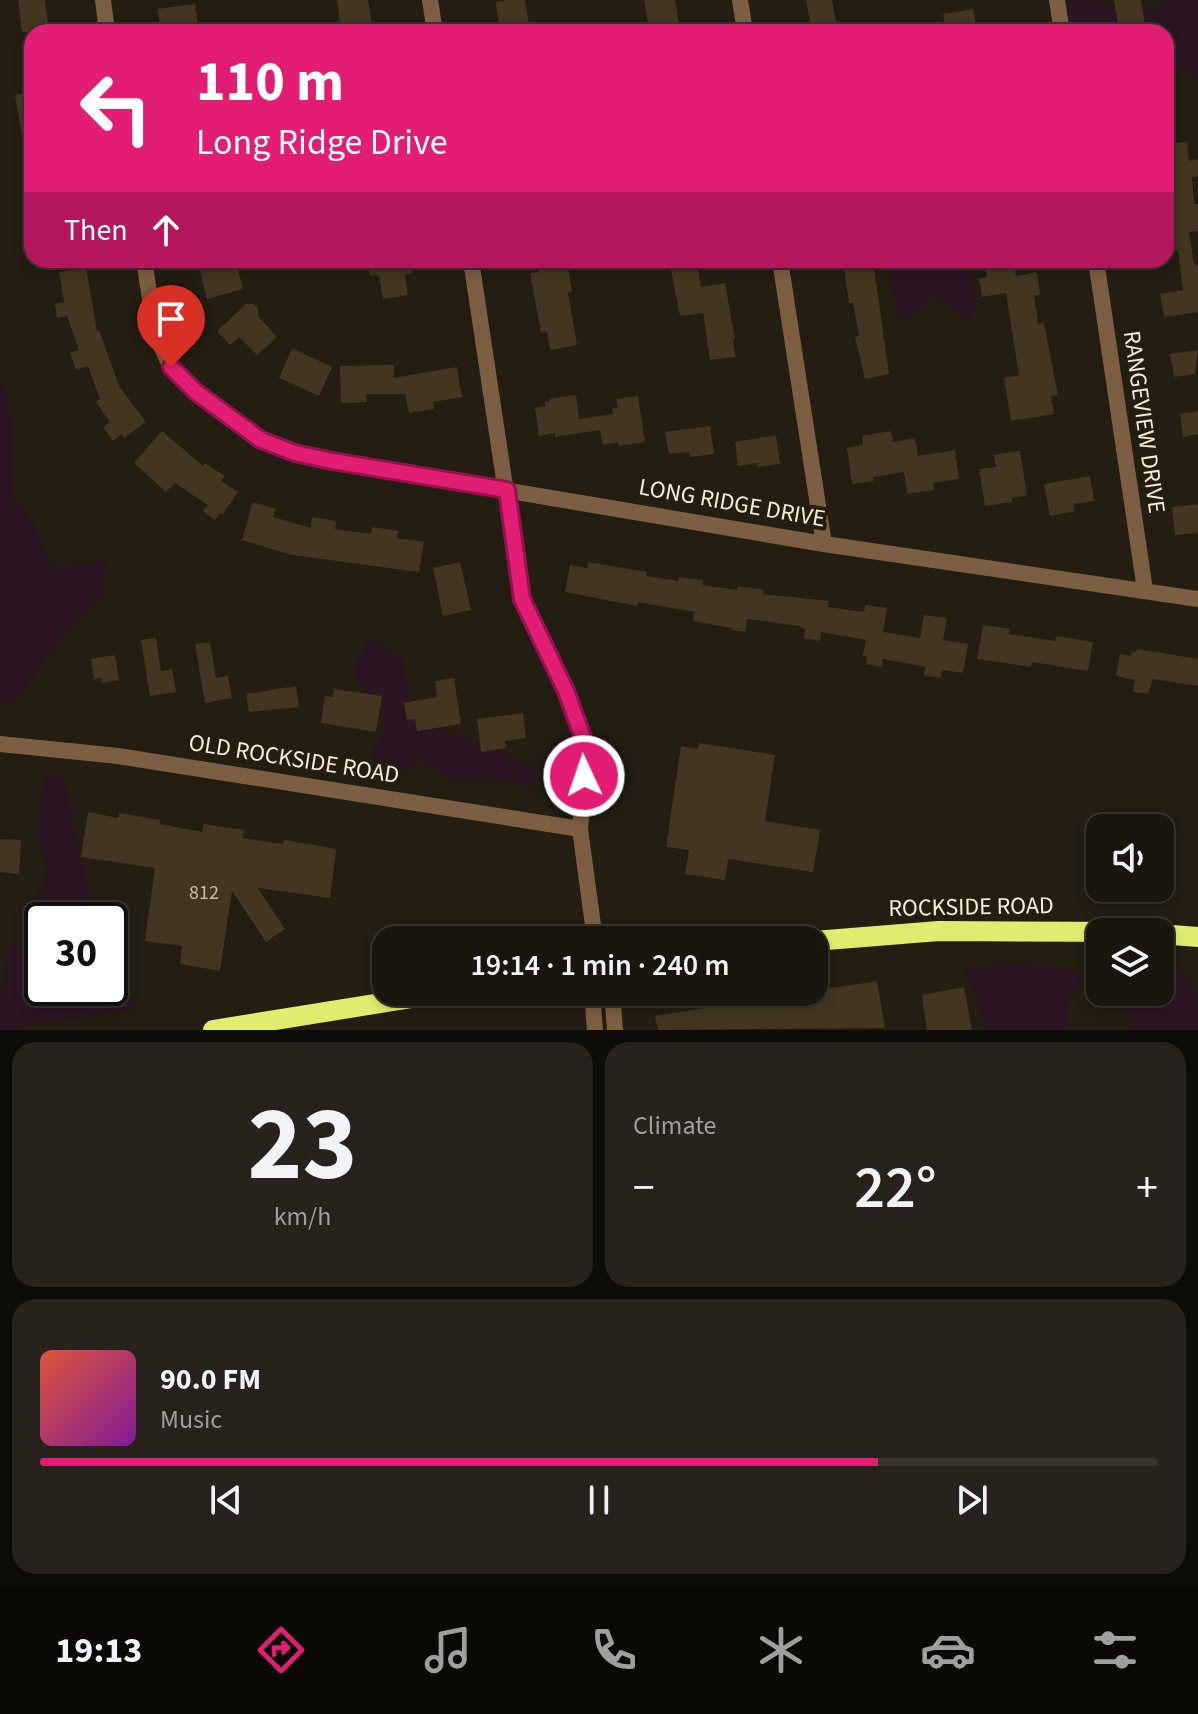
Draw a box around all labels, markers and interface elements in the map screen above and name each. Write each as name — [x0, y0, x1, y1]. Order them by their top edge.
text: 110 m — [196, 43, 344, 122]
icon: left — [64, 56, 168, 160]
text: Long Ridge Drive — [196, 117, 448, 168]
icon: ahead — [144, 208, 188, 252]
text: Then — [64, 209, 128, 252]
pin — [137, 285, 205, 367]
icon: arrive — [149, 297, 193, 341]
street label: RANGEVIEW DRIVE — [1114, 328, 1174, 516]
street label: LONG RIDGE DRIVE — [636, 469, 828, 537]
street label: OLD ROCKSIDE ROAD — [186, 725, 402, 793]
position arrow — [542, 734, 626, 818]
map controls — [1086, 814, 1174, 1006]
button: sound — [1086, 814, 1174, 902]
house number: 812 — [189, 879, 219, 907]
street label: ROCKSIDE ROAD — [888, 888, 1054, 926]
speed limit sign: 30 — [24, 902, 128, 1006]
button: layers — [1086, 918, 1174, 1006]
text: 19:14 · 1 min · 240 m — [470, 944, 730, 987]
text: 23 — [248, 1072, 357, 1220]
text: Climate — [633, 1107, 717, 1144]
text: 22° — [854, 1146, 937, 1231]
text: − — [633, 1157, 655, 1220]
text: + — [1136, 1157, 1158, 1220]
text: km/h — [274, 1198, 331, 1235]
text: 90.0 FM — [160, 1358, 261, 1401]
text: Music — [160, 1401, 222, 1438]
icon: previous — [204, 1478, 248, 1522]
icon: pause — [577, 1478, 621, 1522]
icon: next — [950, 1478, 994, 1522]
icon: directions — [253, 1622, 309, 1678]
icon: music — [420, 1622, 476, 1678]
icon: phone — [586, 1622, 642, 1678]
icon: climate — [753, 1622, 809, 1678]
icon: car — [920, 1622, 976, 1678]
icon: filters — [1087, 1622, 1143, 1678]
text: 19:13 — [55, 1625, 142, 1676]

